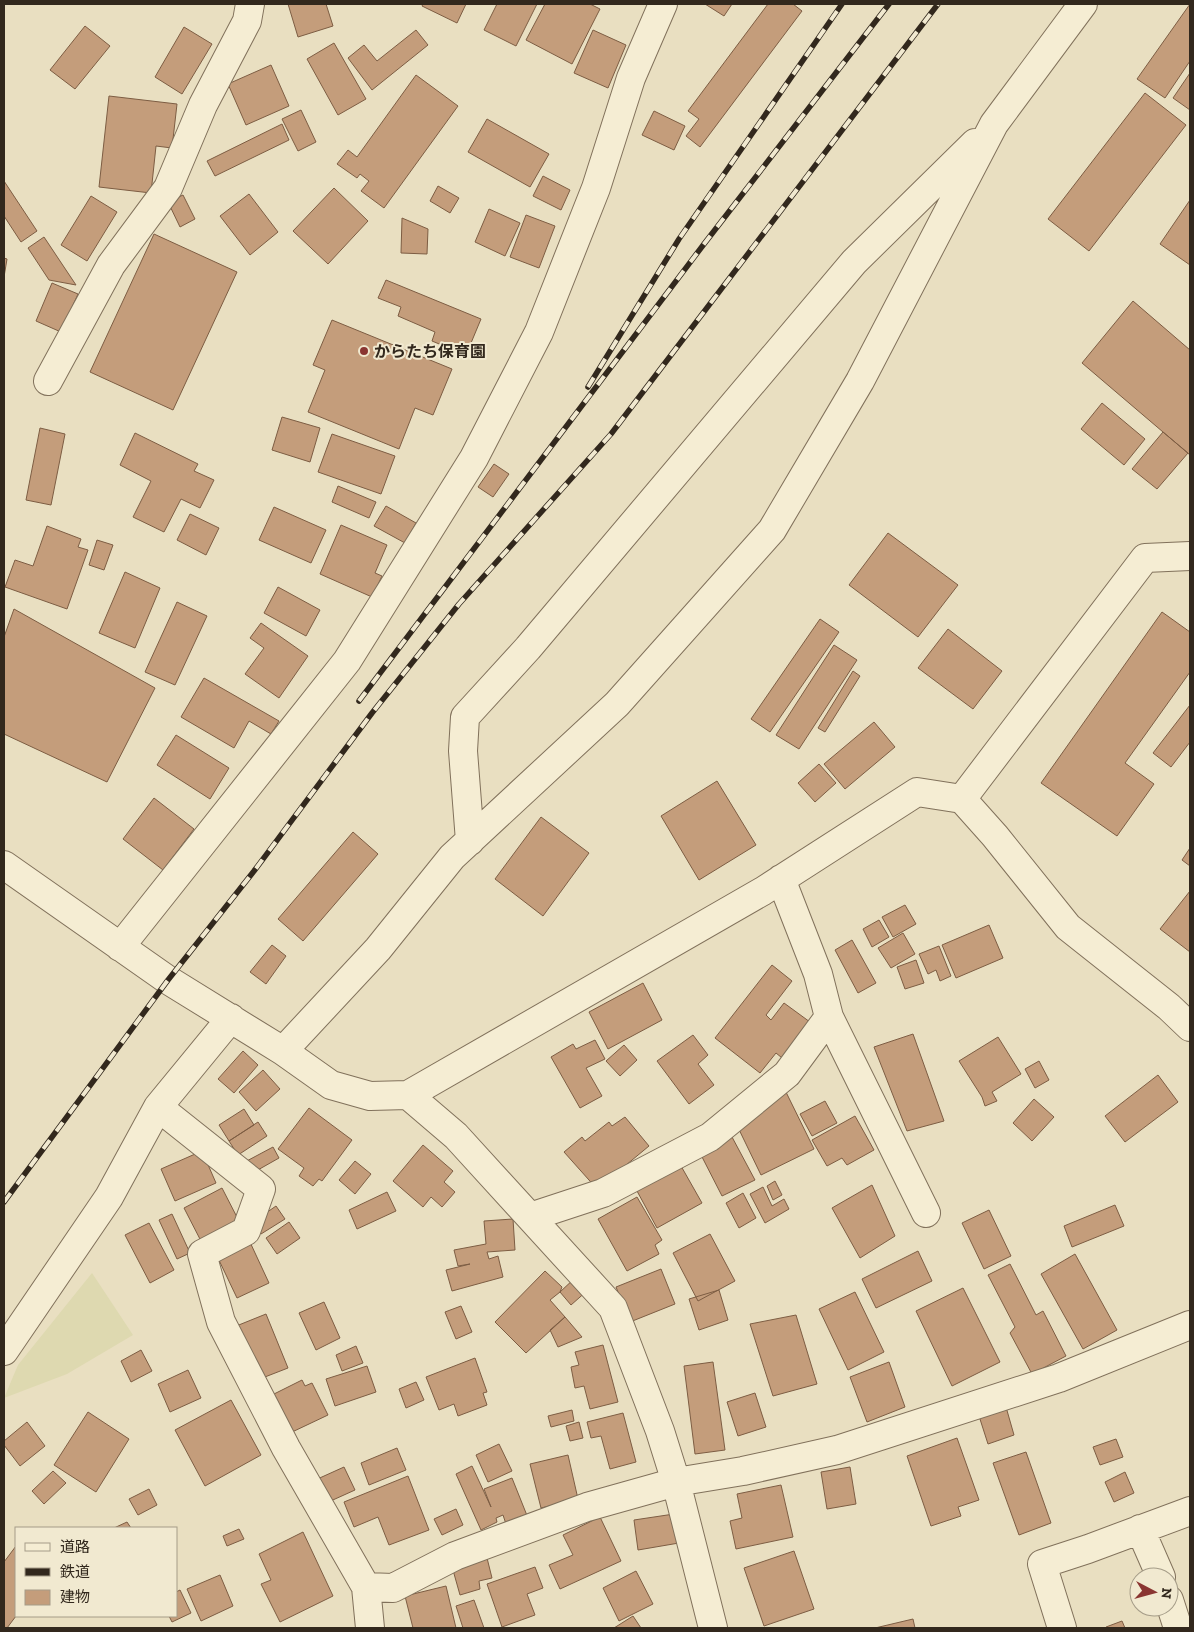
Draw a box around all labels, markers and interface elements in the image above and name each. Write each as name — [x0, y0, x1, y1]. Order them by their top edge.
place label: からたち保育園 — [374, 342, 486, 361]
marker: からたち保育園 — [358, 345, 370, 357]
legend — [15, 1527, 178, 1617]
text: 道路 — [60, 1538, 90, 1556]
text: 鉄道 — [60, 1563, 90, 1581]
north arrow — [1129, 1567, 1179, 1617]
text: N — [1157, 1587, 1175, 1600]
text: 建物 — [60, 1588, 90, 1606]

